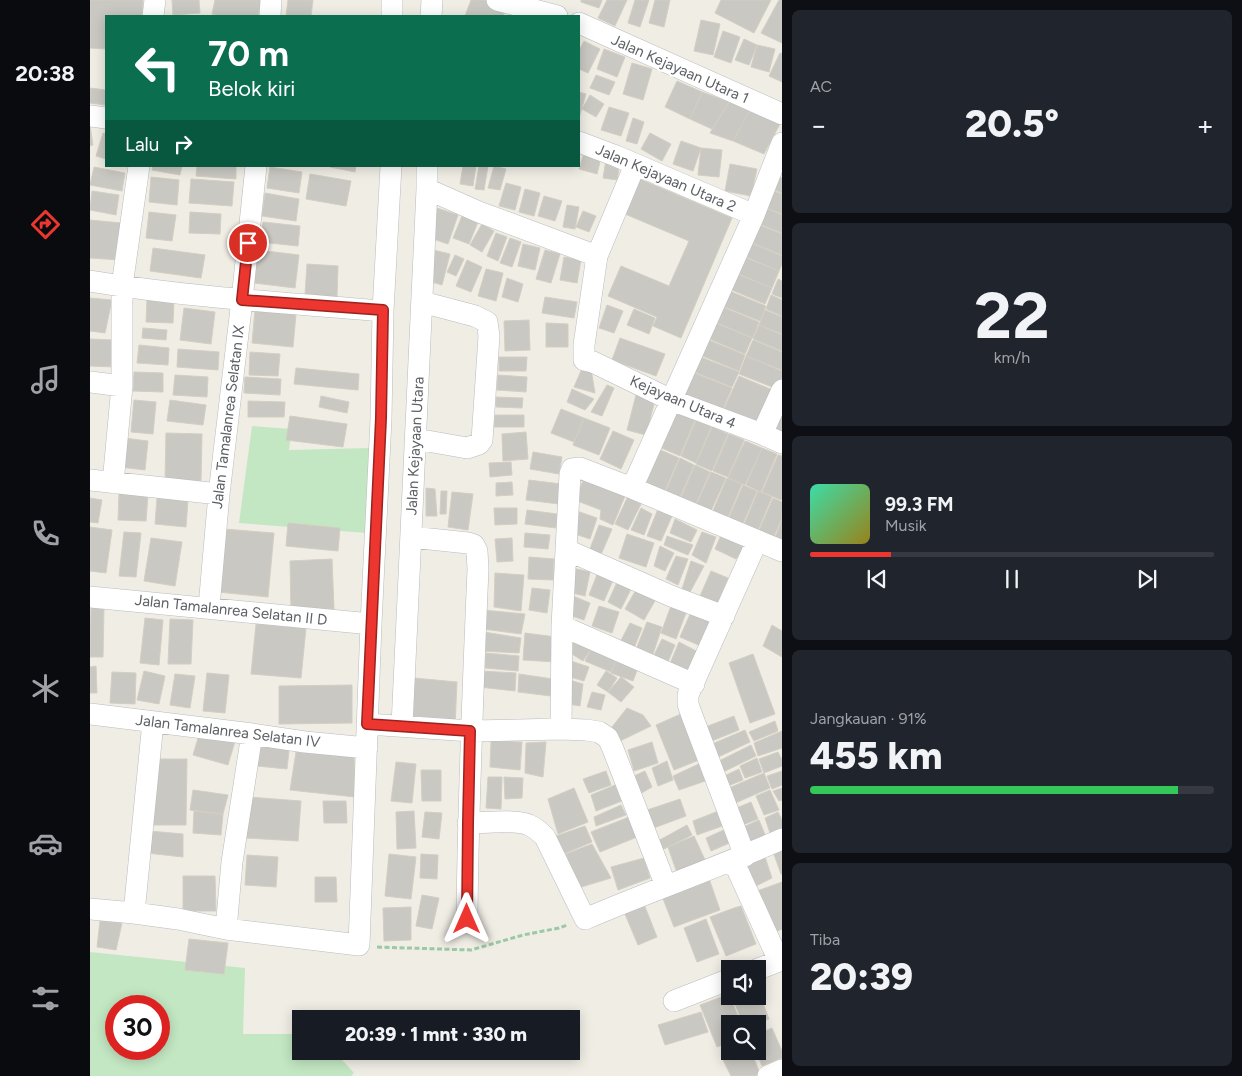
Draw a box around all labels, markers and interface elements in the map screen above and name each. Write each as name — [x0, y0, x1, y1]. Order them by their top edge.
street label: Jalan Kejayaan Utara 1 — [608, 31, 752, 107]
text: 70 m — [208, 33, 289, 75]
icon: left — [125, 35, 190, 100]
text: 20:38 — [15, 60, 75, 87]
text: Belok kiri — [208, 75, 295, 102]
text: AC — [810, 77, 832, 96]
text: 20.5° — [965, 101, 1059, 147]
text: − — [810, 108, 827, 142]
text: + — [1197, 108, 1214, 142]
icon: right — [169, 130, 197, 158]
text: Lalu — [125, 133, 159, 156]
street label: Jalan Kejayaan Utara 2 — [593, 140, 739, 216]
icon: directions — [28, 207, 63, 242]
pin — [227, 222, 269, 264]
icon: arrive — [234, 229, 262, 257]
text: 22 — [974, 276, 1050, 354]
street label: Jalan Tamalanrea Selatan IX — [208, 323, 248, 510]
text: km/h — [994, 348, 1030, 367]
icon: music — [28, 362, 63, 397]
street label: Kejayaan Utara 4 — [627, 372, 739, 432]
street label: Jalan Kejayaan Utara — [402, 376, 428, 516]
text: 99.3 FM — [885, 493, 954, 516]
icon: phone — [28, 516, 63, 551]
text: Musik — [885, 516, 926, 535]
icon: previous — [863, 565, 891, 593]
icon: pause — [998, 565, 1026, 593]
icon: next — [1133, 565, 1161, 593]
street label: Jalan Tamalanrea Selatan II D — [134, 591, 328, 629]
icon: climate — [28, 671, 63, 706]
text: Jangkauan · 91% — [810, 709, 927, 728]
street label: Jalan Tamalanrea Selatan IV — [135, 711, 322, 751]
text: 455 km — [810, 733, 942, 779]
icon: car — [28, 826, 63, 861]
position arrow — [440, 892, 492, 944]
text: Tiba — [810, 930, 840, 949]
text: 20:39 — [810, 954, 913, 1000]
map controls — [721, 960, 766, 1060]
button: sound — [721, 960, 766, 1005]
icon: filters — [28, 981, 63, 1016]
speed limit sign: 30 — [105, 995, 170, 1060]
button: search — [721, 1015, 766, 1060]
text: 20:39 · 1 mnt · 330 m — [345, 1023, 527, 1046]

